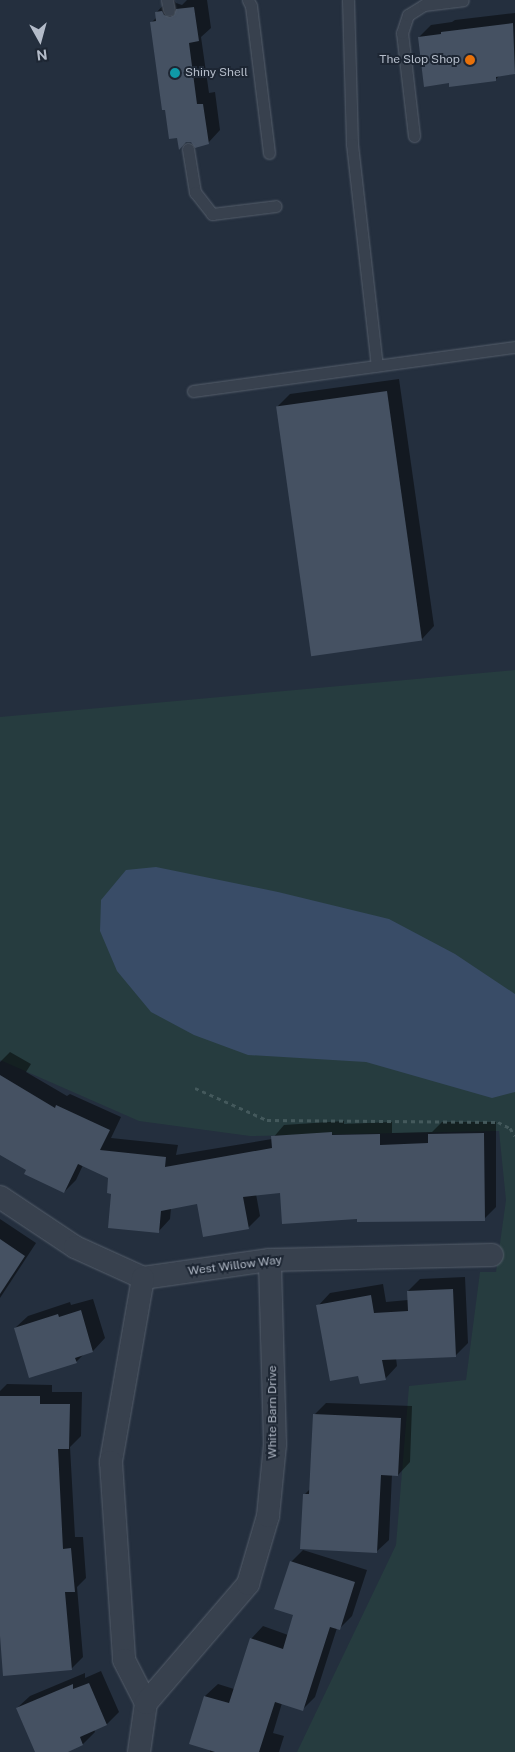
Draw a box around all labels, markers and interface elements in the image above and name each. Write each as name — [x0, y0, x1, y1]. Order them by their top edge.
north arrow — [15, 15, 65, 65]
text: N — [35, 46, 48, 63]
place label: The Slop Shop — [379, 53, 460, 67]
marker: The Slop Shop — [464, 54, 476, 66]
place label: Shiny Shell — [185, 66, 248, 80]
marker: Shiny Shell — [169, 67, 181, 79]
street label: West Willow Way — [187, 1253, 283, 1279]
street label: White Barn Drive — [266, 1365, 280, 1459]

